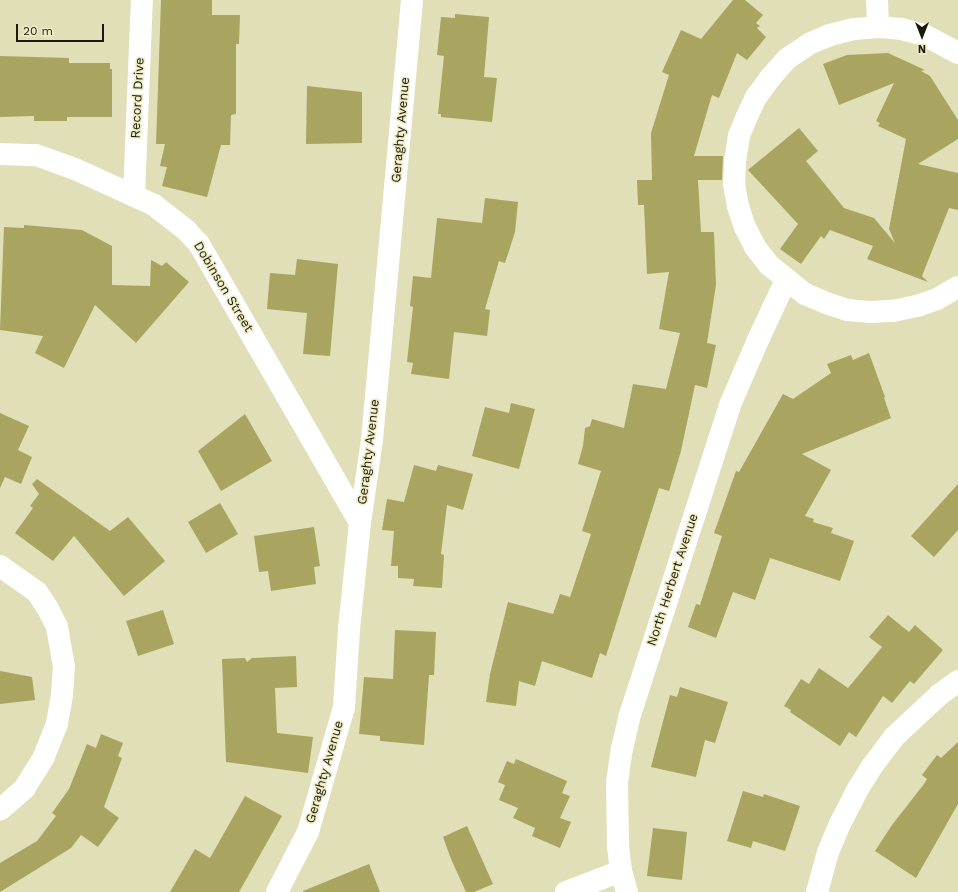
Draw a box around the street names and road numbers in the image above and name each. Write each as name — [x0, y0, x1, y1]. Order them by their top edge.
street label: Record Drive — [128, 57, 148, 139]
street label: Geraghty Avenue — [389, 76, 413, 184]
street label: Dobinson Street — [190, 239, 256, 335]
street label: Geraghty Avenue — [355, 398, 383, 506]
street label: North Herbert Avenue — [644, 512, 702, 648]
street label: Geraghty Avenue — [303, 719, 347, 825]

